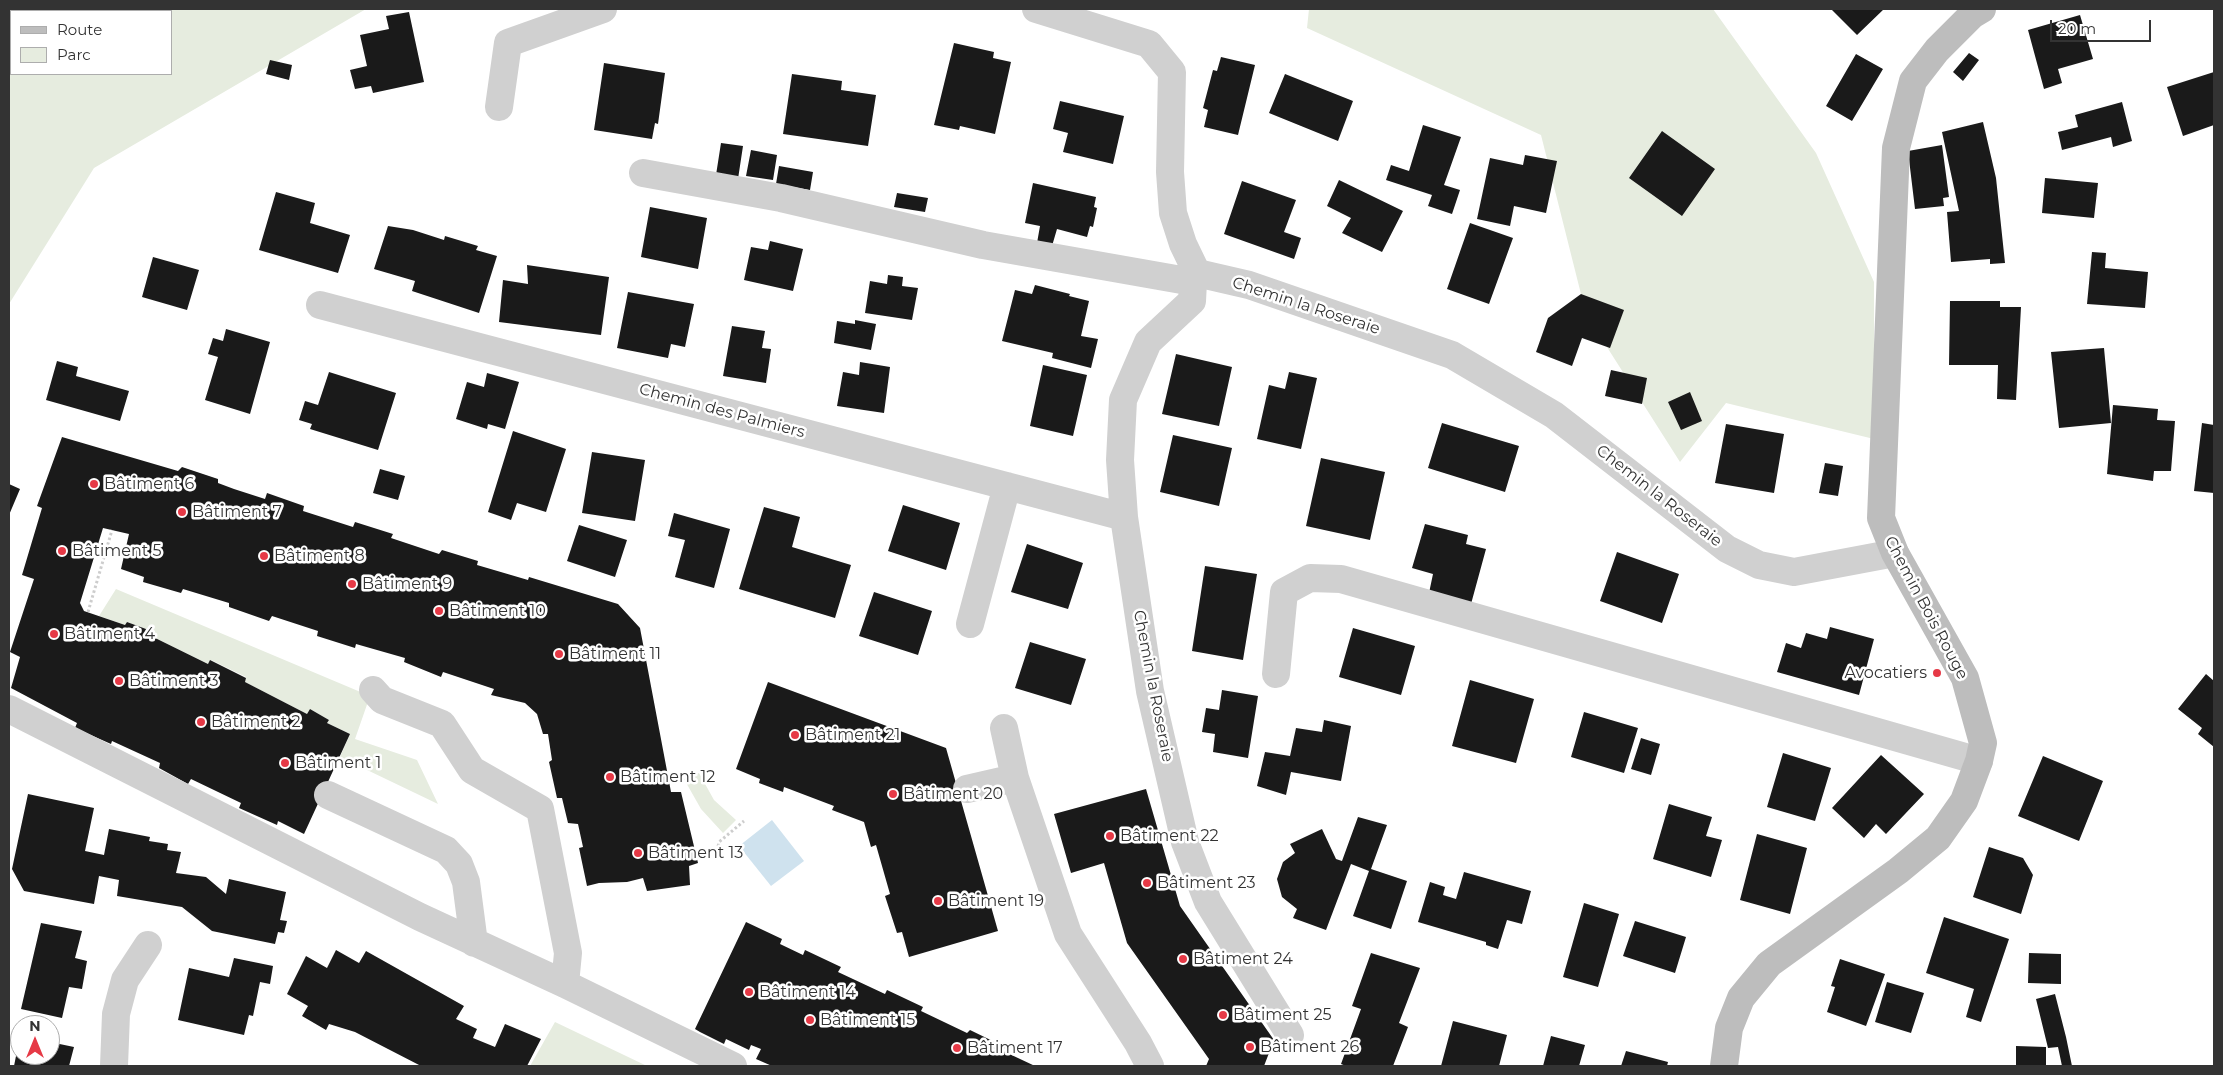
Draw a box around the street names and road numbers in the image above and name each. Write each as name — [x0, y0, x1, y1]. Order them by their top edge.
street label: Chemin la Roseraie — [1230, 273, 1382, 339]
street label: Chemin des Palmiers — [637, 380, 807, 442]
street label: Chemin la Roseraie — [1592, 441, 1726, 551]
street label: Chemin Bois Rouge — [1880, 533, 1972, 683]
street label: Chemin la Roseraie — [1129, 608, 1177, 764]

